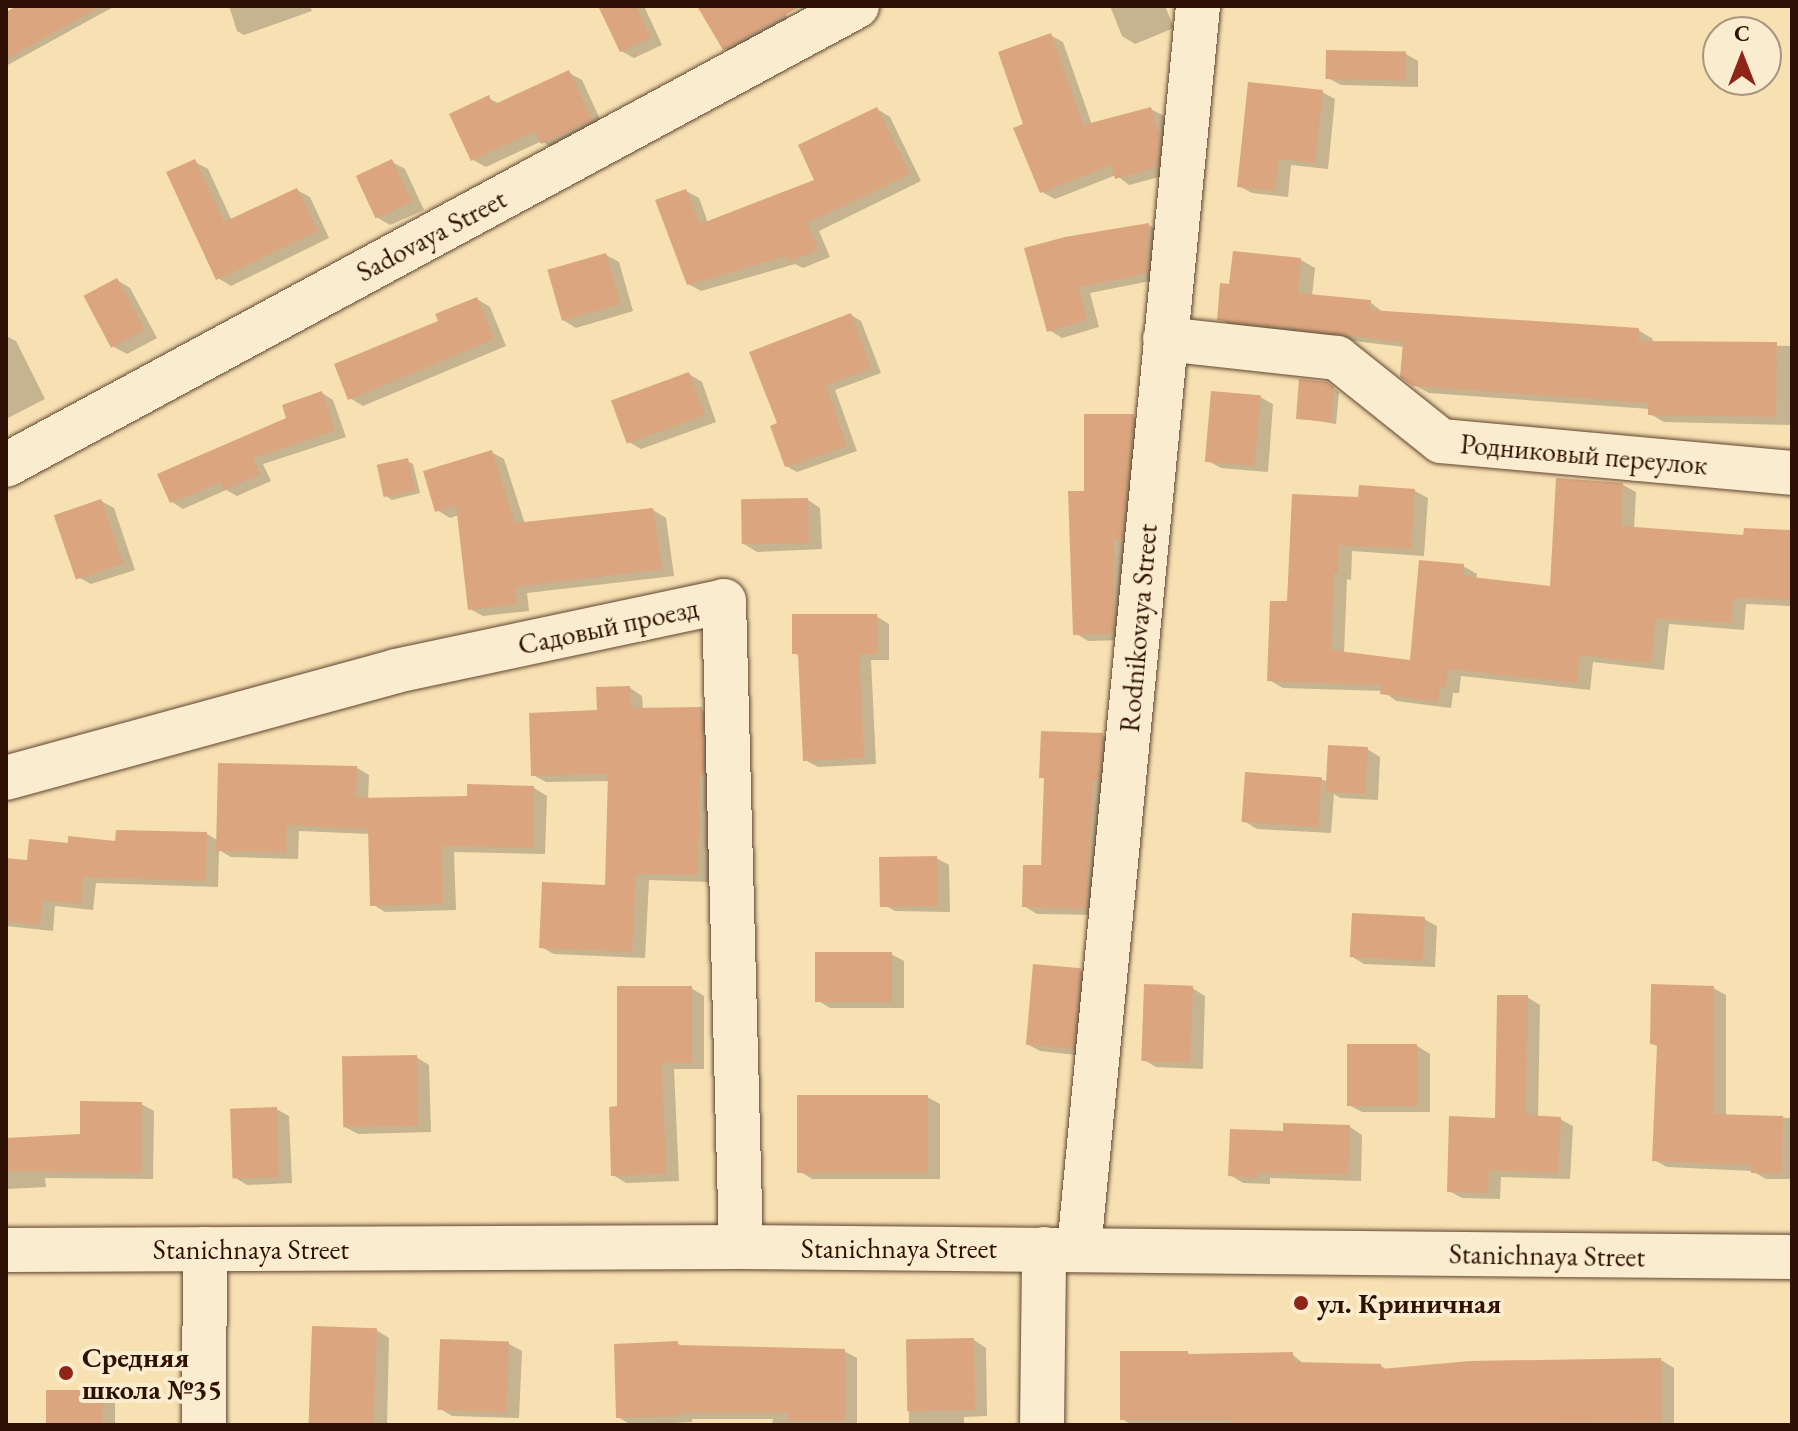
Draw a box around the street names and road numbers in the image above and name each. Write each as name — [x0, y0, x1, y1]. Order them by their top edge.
street label: Sadovaya Street — [350, 182, 512, 288]
street label: Родниковый переулок — [1459, 426, 1709, 482]
street label: Rodnikovaya Street — [1112, 522, 1164, 734]
street label: Садовый проезд — [515, 590, 701, 662]
street label: Stanichnaya Street — [801, 1231, 997, 1265]
street label: Stanichnaya Street — [153, 1232, 349, 1266]
street label: Stanichnaya Street — [1449, 1236, 1645, 1274]

